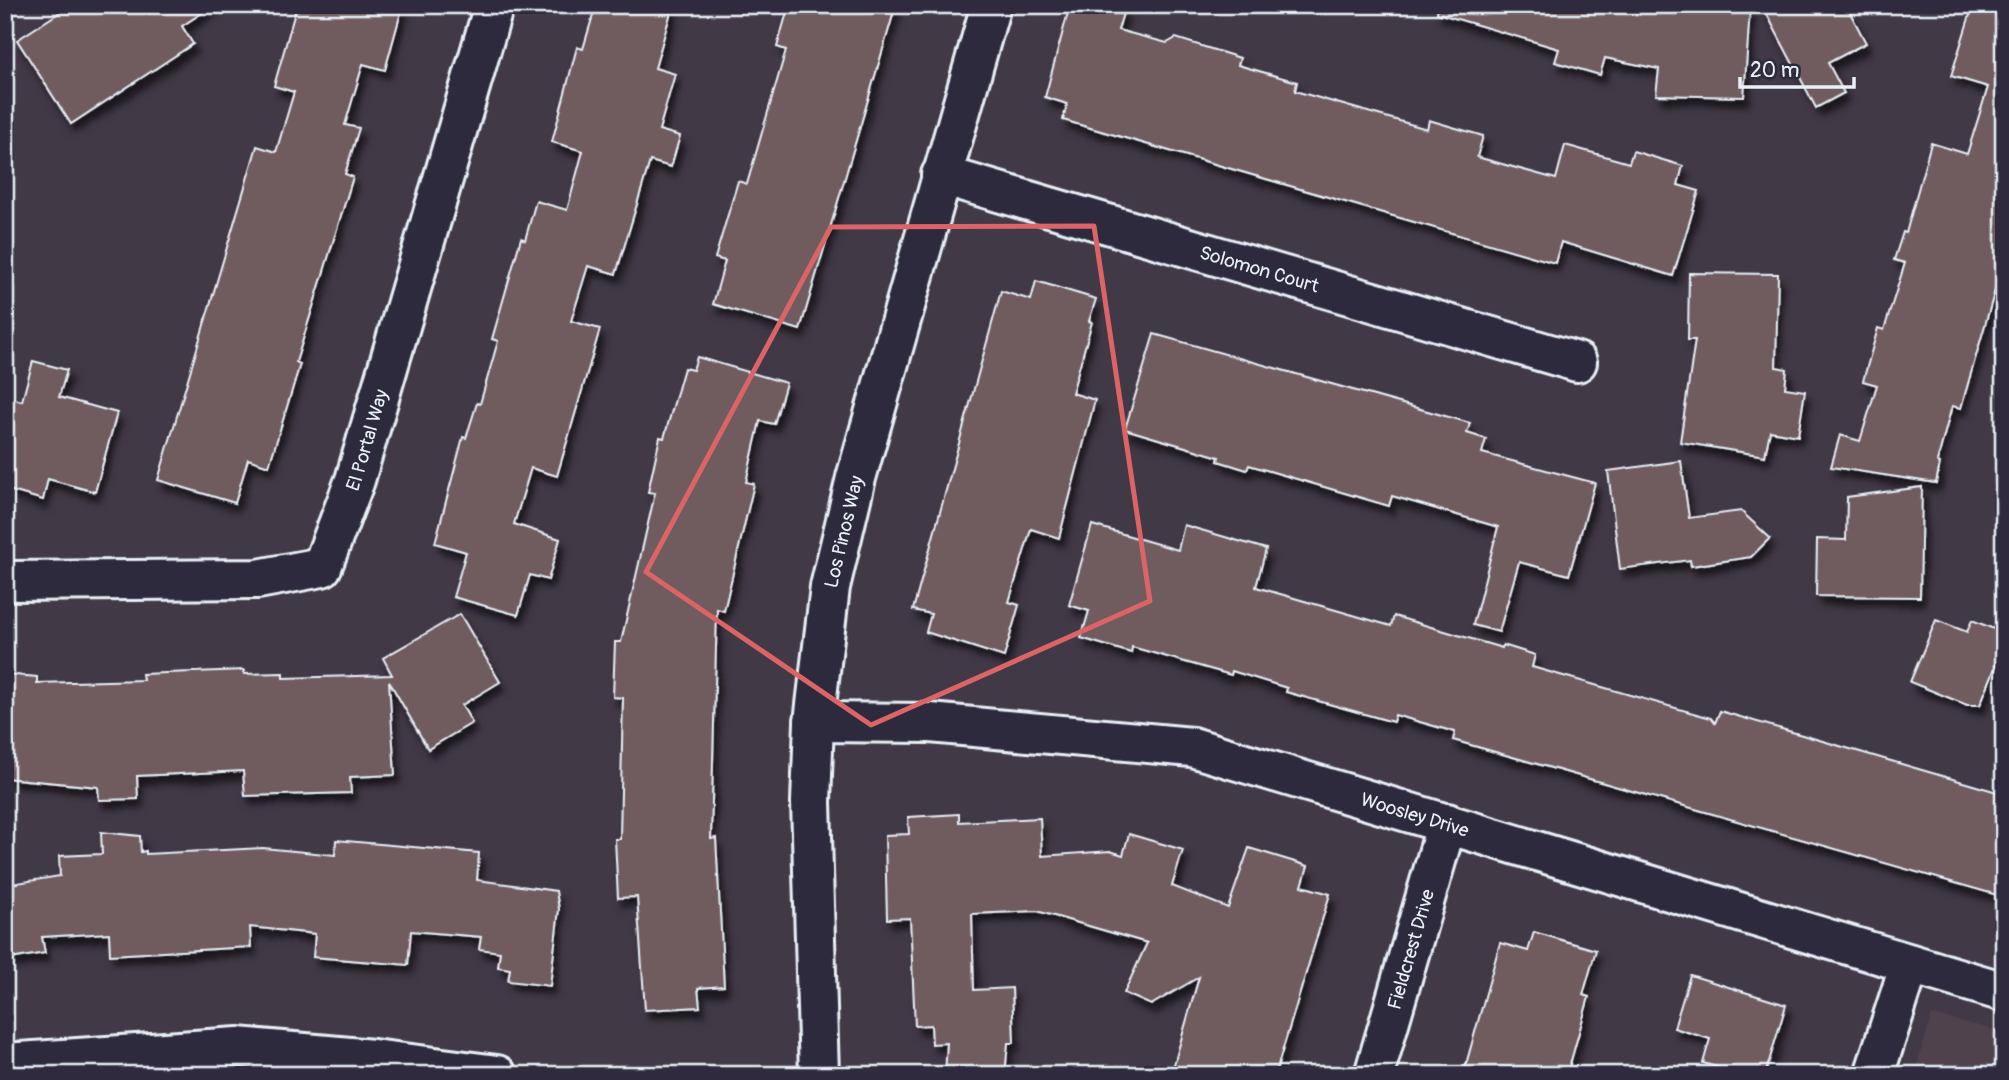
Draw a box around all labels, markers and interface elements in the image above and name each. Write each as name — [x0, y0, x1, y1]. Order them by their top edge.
scale bar — [1740, 46, 1853, 90]
text: 20 m — [1750, 57, 1799, 84]
street label: Solomon Court — [1197, 241, 1322, 299]
street label: El Portal Way — [341, 387, 394, 494]
street label: Los Pinos Way — [819, 473, 869, 590]
street label: Woosley Drive — [1358, 788, 1472, 843]
street label: Fieldcrest Drive — [1383, 886, 1440, 1013]

